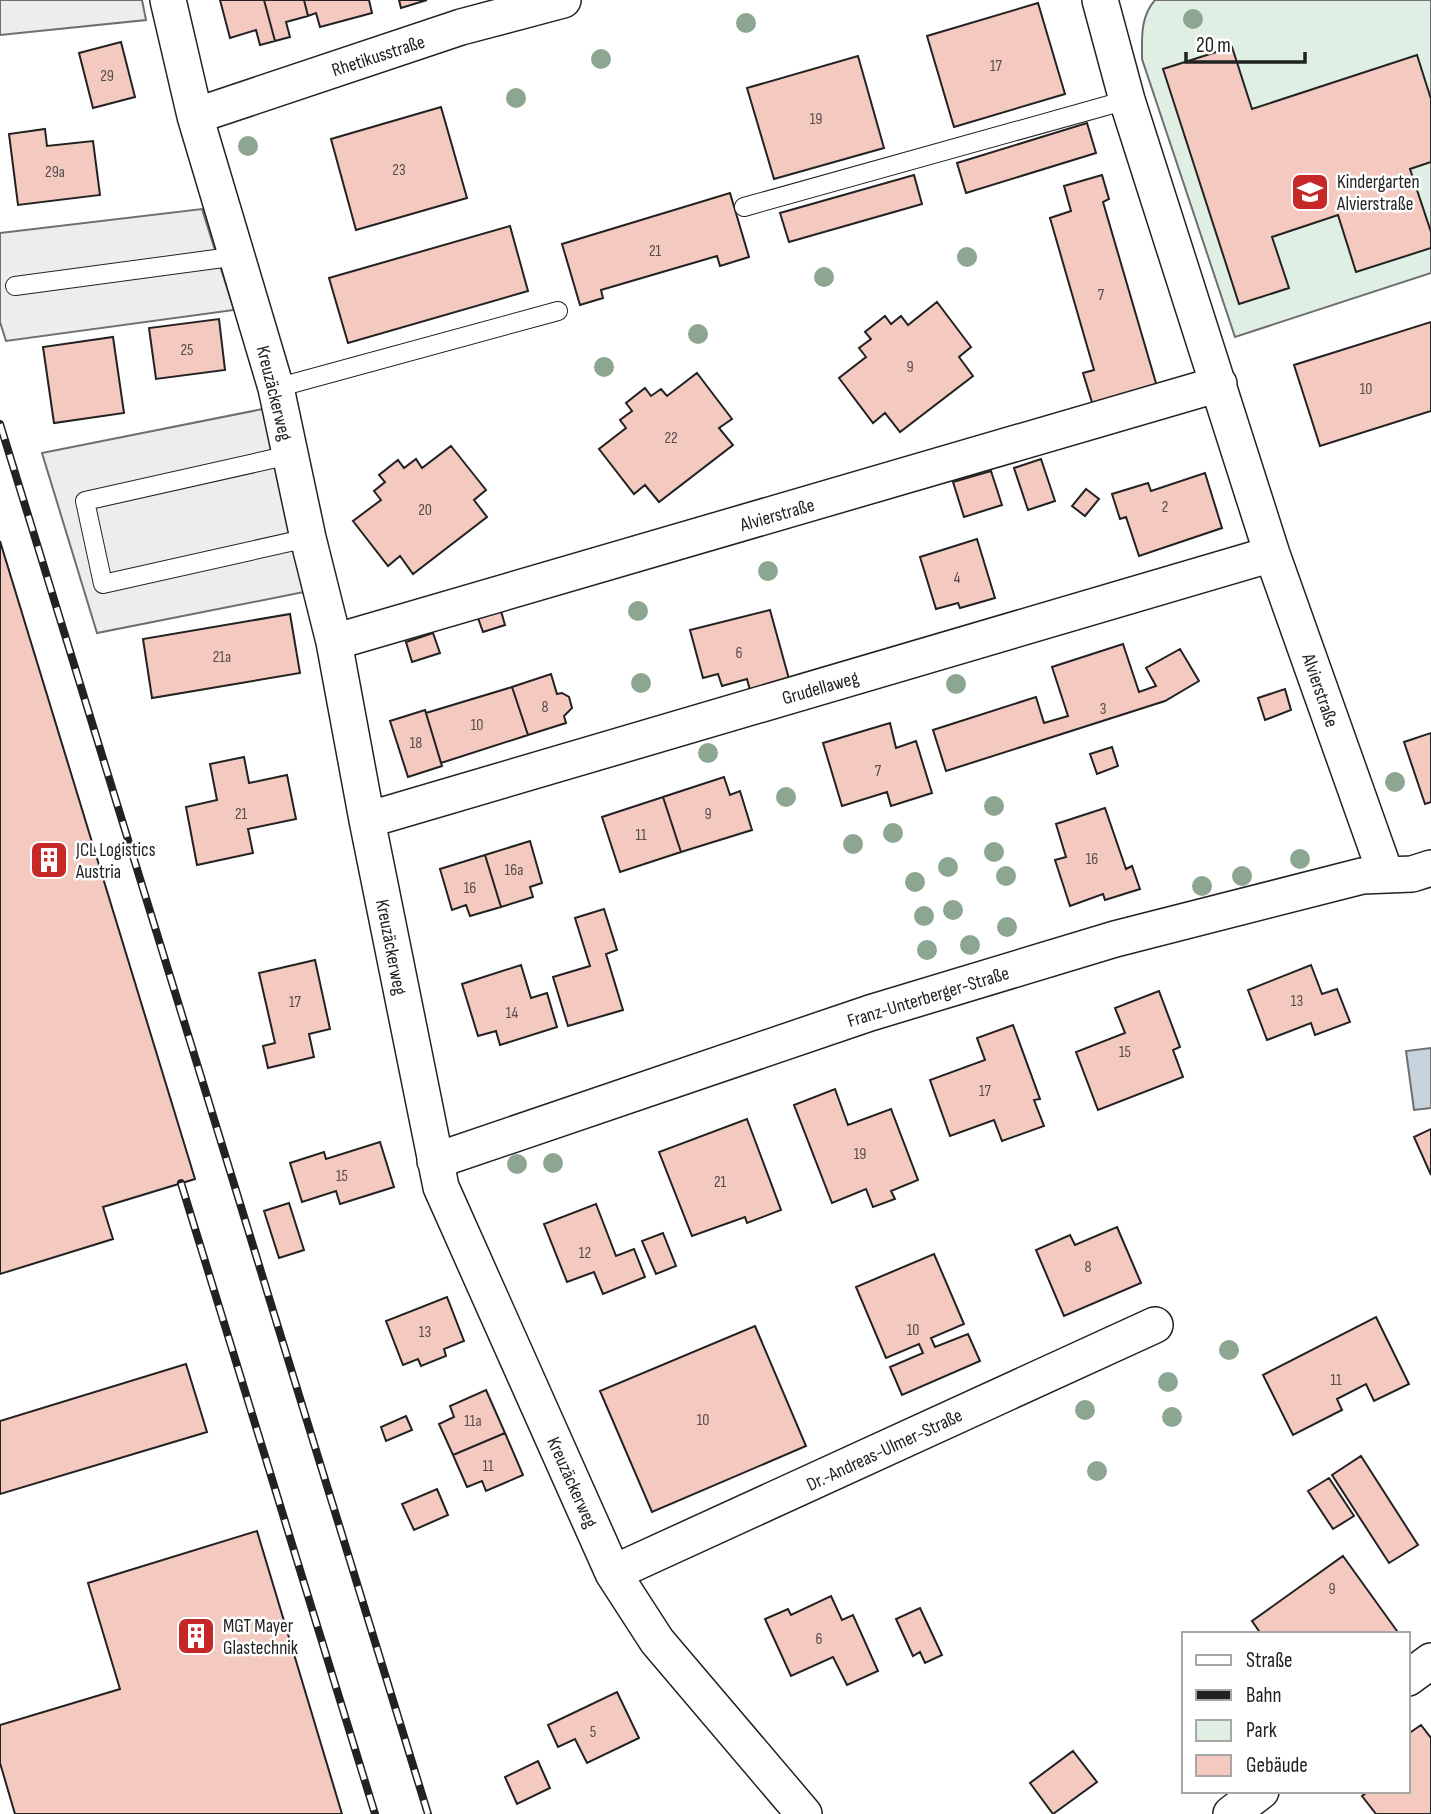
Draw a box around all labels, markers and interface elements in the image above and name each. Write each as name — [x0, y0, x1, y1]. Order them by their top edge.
scale bar — [1186, 21, 1305, 65]
street label: Rhetikusstraße — [329, 31, 428, 82]
text: 20 m — [1196, 33, 1231, 58]
house number: 17 — [990, 57, 1003, 76]
house number: 29 — [100, 67, 114, 86]
house number: 19 — [810, 110, 822, 129]
house number: 23 — [392, 161, 406, 180]
house number: 29a — [45, 163, 65, 182]
school or university icon: Kindergarten Alvierstraße — [1289, 171, 1331, 213]
place label: Kindergarten Alvierstraße — [1336, 171, 1420, 216]
house number: 21 — [649, 242, 662, 261]
house number: 7 — [1098, 286, 1105, 305]
house number: 25 — [180, 341, 194, 360]
street label: Kreuzäckerweg — [251, 343, 297, 444]
house number: 9 — [906, 358, 914, 377]
house number: 10 — [1360, 380, 1372, 399]
house number: 22 — [664, 429, 678, 448]
street label: Alvierstraße — [737, 494, 817, 537]
house number: 2 — [1162, 498, 1168, 517]
house number: 20 — [418, 501, 432, 520]
house number: 4 — [954, 569, 961, 588]
house number: 6 — [735, 644, 743, 663]
house number: 21a — [213, 648, 231, 667]
street label: Alvierstraße — [1296, 650, 1343, 730]
street label: Grudellaweg — [779, 666, 862, 710]
house number: 8 — [541, 698, 549, 717]
house number: 3 — [1100, 700, 1106, 719]
house number: 10 — [471, 716, 483, 735]
house number: 18 — [410, 734, 422, 753]
house number: 7 — [875, 762, 882, 781]
house number: 21 — [235, 805, 248, 824]
house number: 9 — [704, 805, 712, 824]
house number: 11 — [635, 826, 647, 845]
building icon: JCL Logistics Austria — [28, 839, 70, 881]
place label: JCL Logistics Austria — [75, 839, 156, 884]
house number: 16 — [1086, 850, 1098, 869]
house number: 16a — [505, 861, 523, 880]
house number: 16 — [464, 879, 476, 898]
street label: Kreuzäckerweg — [370, 897, 411, 998]
street label: Franz-Unterberger-Straße — [845, 962, 1012, 1033]
house number: 13 — [1291, 992, 1303, 1011]
house number: 17 — [289, 993, 302, 1012]
house number: 14 — [506, 1004, 518, 1023]
house number: 15 — [1119, 1043, 1131, 1062]
house number: 17 — [979, 1082, 992, 1101]
house number: 19 — [854, 1145, 866, 1164]
house number: 15 — [336, 1167, 348, 1186]
house number: 21 — [714, 1173, 727, 1192]
house number: 12 — [579, 1244, 591, 1263]
house number: 8 — [1084, 1258, 1092, 1277]
house number: 10 — [907, 1321, 919, 1340]
house number: 13 — [419, 1323, 431, 1342]
house number: 11 — [1330, 1371, 1342, 1390]
street label: Dr.-Andreas-Ulmer-Straße — [803, 1404, 966, 1497]
house number: 10 — [697, 1411, 709, 1430]
house number: 11a — [464, 1412, 482, 1431]
street label: Kreuzäckerweg — [541, 1434, 602, 1532]
house number: 11 — [482, 1457, 494, 1476]
house number: 9 — [1328, 1580, 1336, 1599]
building icon: MGT Mayer Glastechnik — [175, 1615, 217, 1657]
place label: MGT Mayer Glastechnik — [223, 1615, 299, 1660]
house number: 6 — [815, 1630, 823, 1649]
legend — [1182, 1632, 1410, 1793]
text: Straße — [1246, 1648, 1292, 1673]
text: Bahn — [1246, 1683, 1281, 1708]
text: Park — [1246, 1718, 1277, 1743]
house number: 5 — [590, 1723, 596, 1742]
text: Gebäude — [1246, 1753, 1308, 1778]

